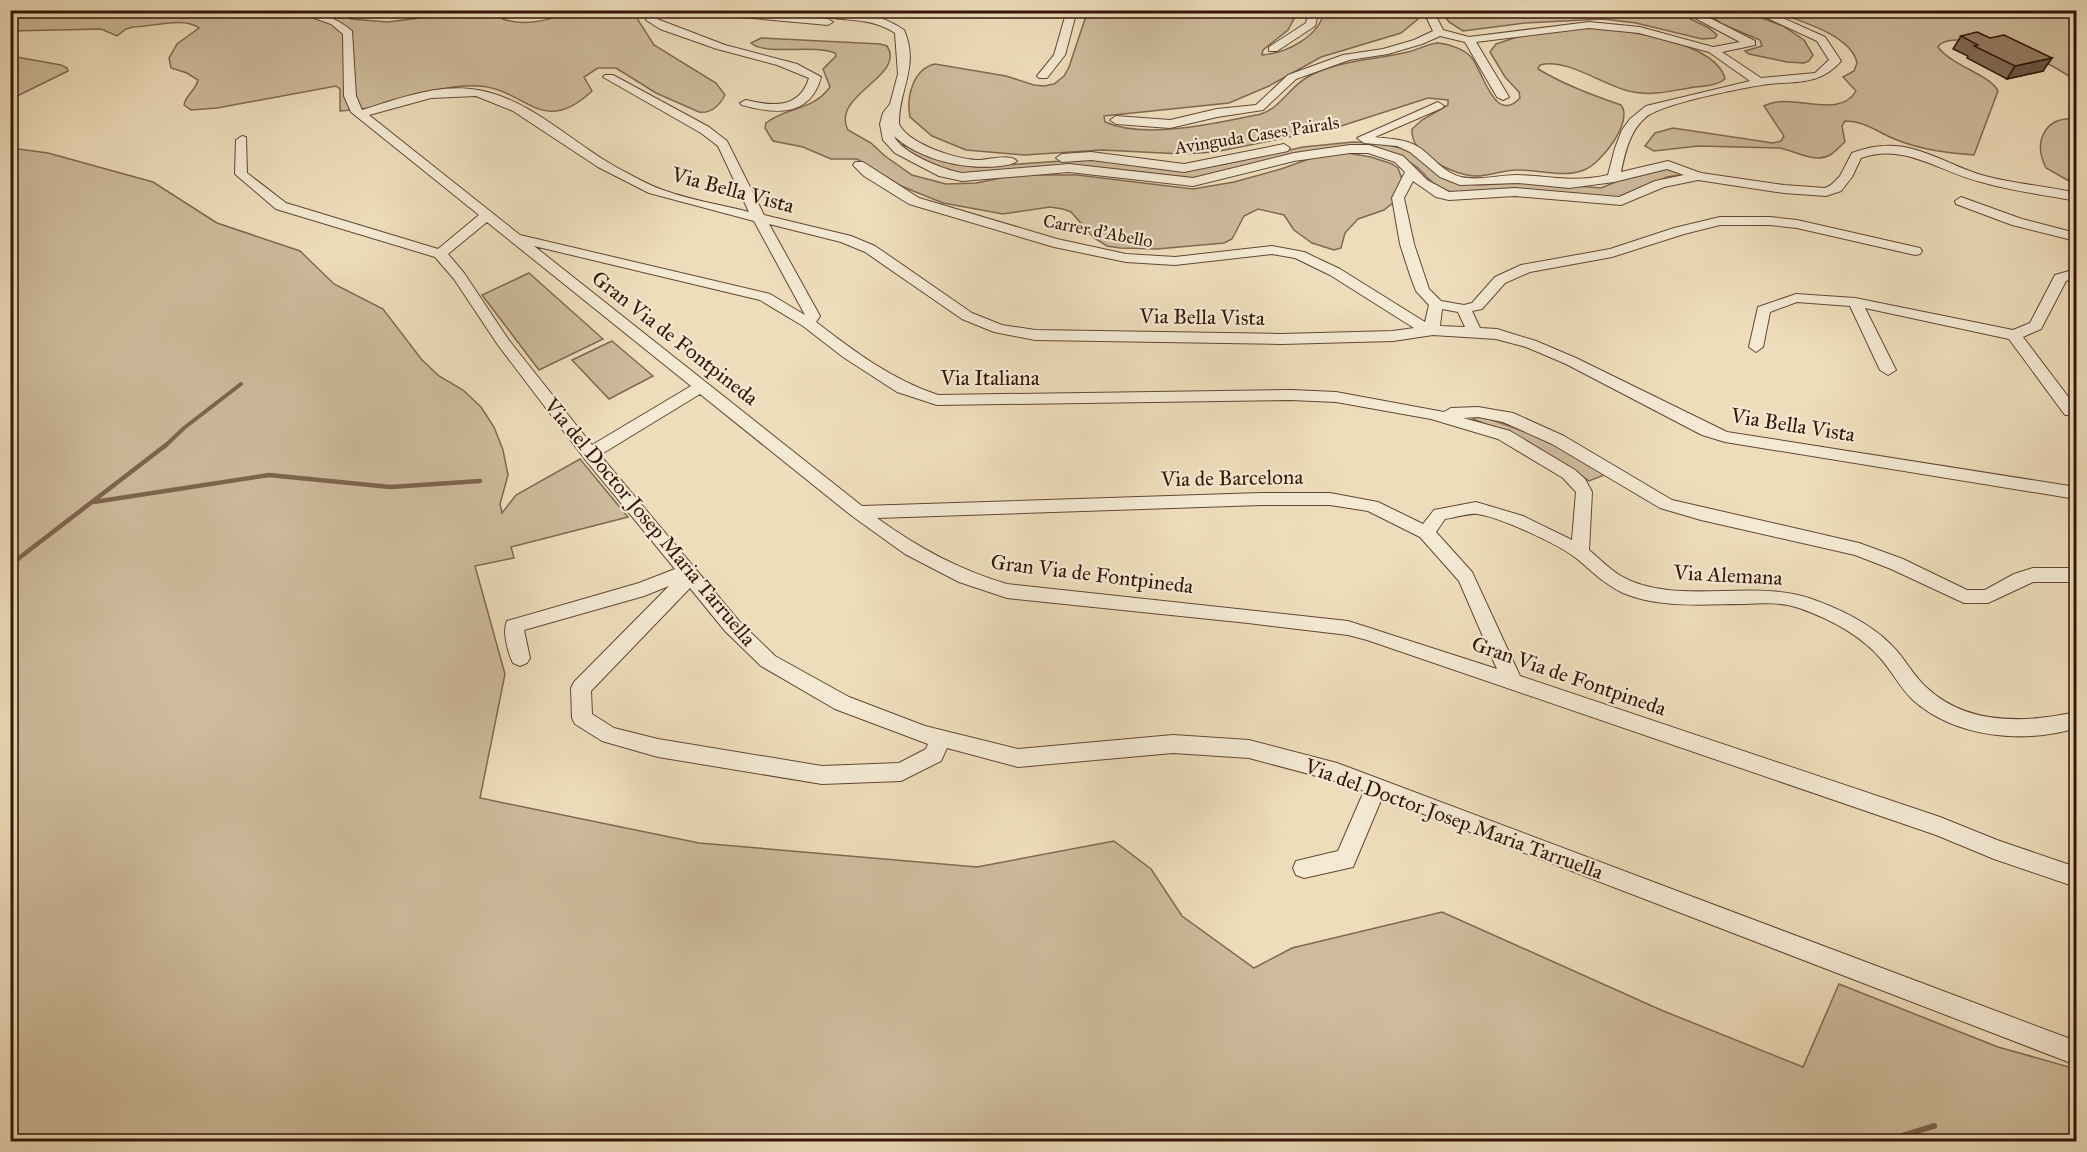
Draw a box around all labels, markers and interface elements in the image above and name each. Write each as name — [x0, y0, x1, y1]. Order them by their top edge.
street label: Avinguda Cases Pairals — [1172, 111, 1341, 160]
street label: Via Bella Vista — [668, 161, 797, 219]
street label: Carrer d'Abello — [1041, 210, 1155, 252]
street label: Gran Via de Fontpineda — [587, 265, 763, 411]
street label: Via Bella Vista — [1138, 303, 1265, 331]
street label: Via Italiana — [939, 365, 1040, 391]
street label: Via del Doctor Josep Maria Tarruella — [538, 392, 762, 651]
street label: Via Bella Vista — [1728, 402, 1857, 448]
street label: Via de Barcelona — [1160, 464, 1303, 492]
street label: Gran Via de Fontpineda — [989, 549, 1195, 599]
street label: Via Alemana — [1672, 559, 1783, 591]
street label: Gran Via de Fontpineda — [1468, 630, 1670, 722]
street label: Via del Doctor Josep Maria Tarruella — [1300, 752, 1607, 885]

